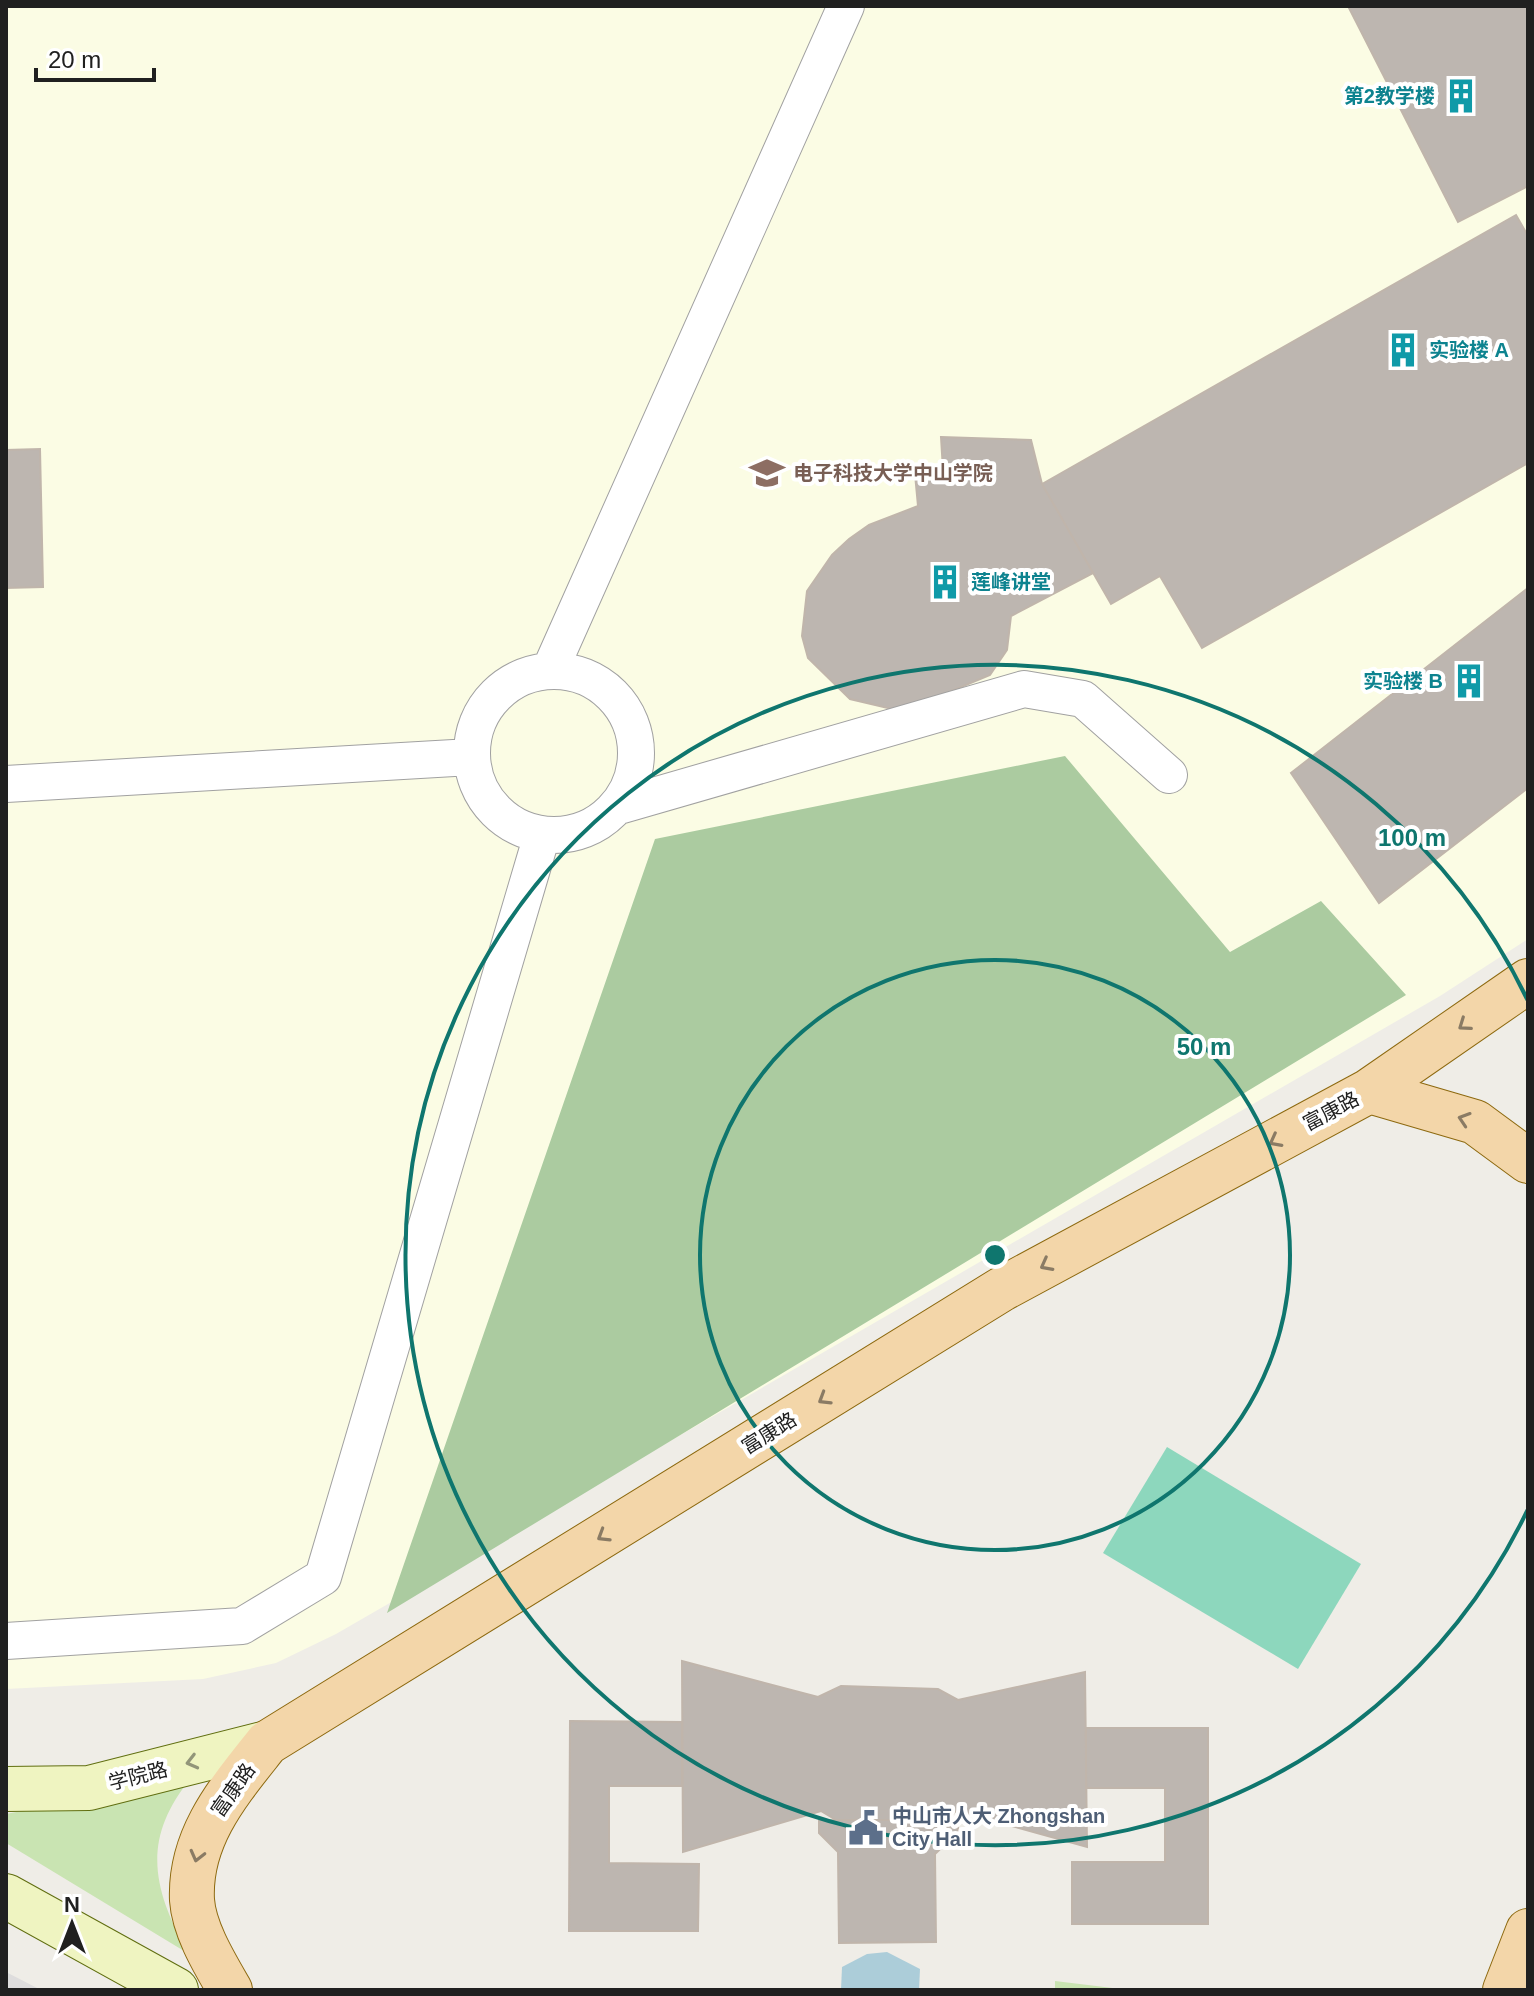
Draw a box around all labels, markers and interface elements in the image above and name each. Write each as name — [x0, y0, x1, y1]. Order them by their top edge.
scale bar — [36, 32, 154, 82]
text: 20 m — [48, 46, 101, 73]
building icon: 第2教学楼 — [1442, 77, 1480, 115]
place label: 第2教学楼 — [1344, 85, 1435, 107]
building icon: 实验楼 A — [1384, 331, 1422, 369]
place label: 实验楼 A — [1429, 339, 1509, 361]
school or university icon: 电子科技大学中山学院 — [748, 454, 786, 492]
place label: 电子科技大学中山学院 — [793, 462, 993, 484]
building icon: 莲峰讲堂 — [926, 563, 964, 601]
place label: 莲峰讲堂 — [971, 571, 1051, 593]
building icon: 实验楼 B — [1450, 662, 1488, 700]
place label: 实验楼 B — [1363, 670, 1443, 692]
text: 100 m — [1378, 824, 1446, 851]
one-way arrow — [1458, 1015, 1472, 1030]
text: 50 m — [1177, 1033, 1231, 1060]
street label: 富康路 — [1299, 1087, 1363, 1135]
one-way arrow — [1457, 1112, 1471, 1128]
one-way arrow — [1269, 1132, 1284, 1147]
centre of rings — [981, 1241, 1009, 1269]
one-way arrow — [1040, 1255, 1055, 1270]
one-way arrow — [818, 1389, 833, 1405]
street label: 富康路 — [738, 1408, 800, 1458]
one-way arrow — [597, 1526, 612, 1541]
one-way arrow — [185, 1753, 199, 1770]
street label: 学院路 — [106, 1758, 170, 1794]
street label: 富康路 — [207, 1759, 259, 1821]
place label: 中山市人大 Zhongshan City Hall — [892, 1805, 1105, 1850]
public building icon: 中山市人大 Zhongshan City Hall — [847, 1809, 885, 1847]
one-way arrow — [190, 1848, 207, 1862]
north arrow — [32, 1884, 112, 1964]
text: N — [64, 1892, 80, 1917]

